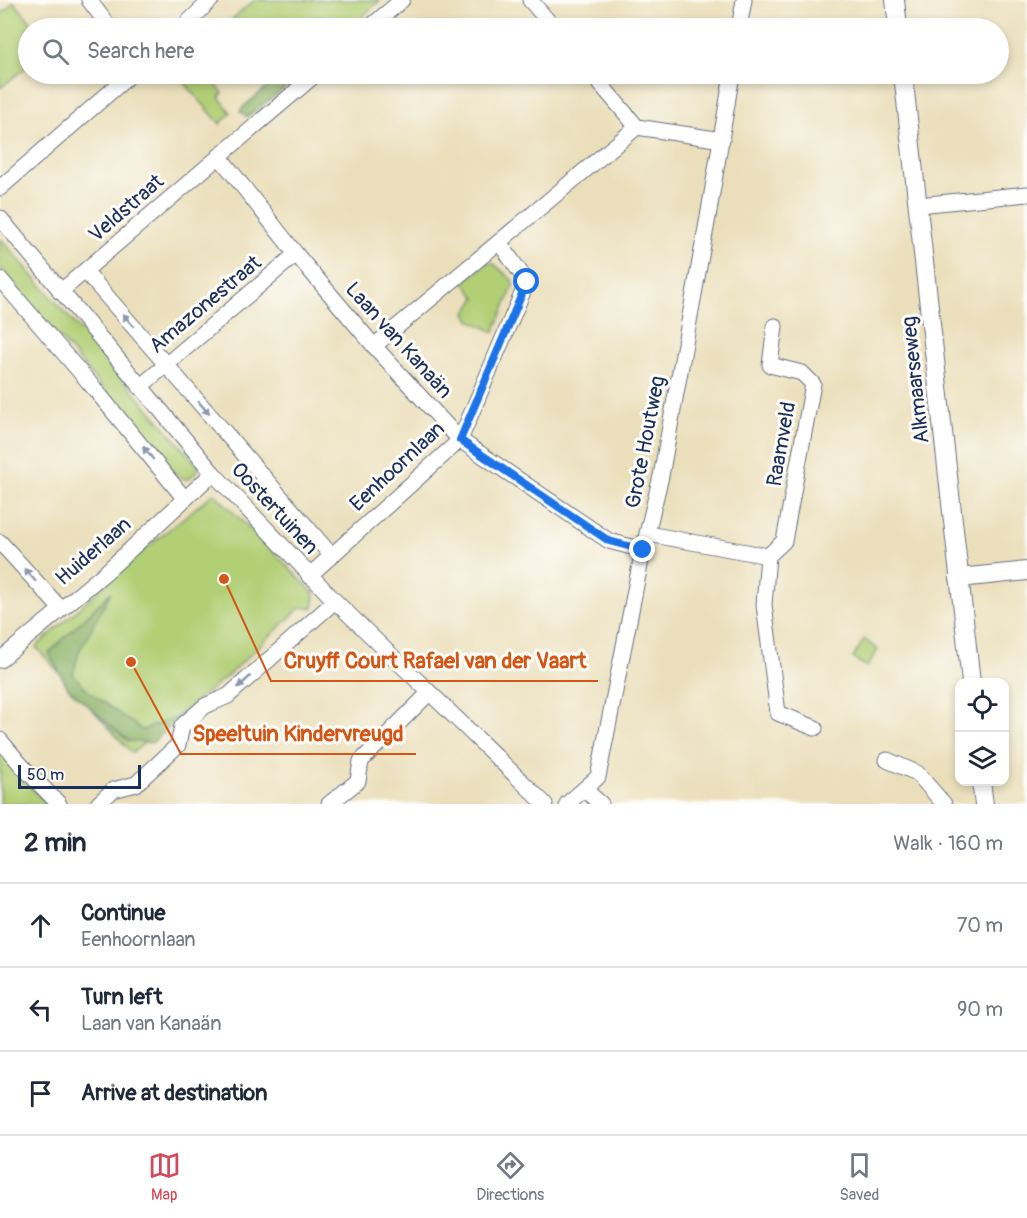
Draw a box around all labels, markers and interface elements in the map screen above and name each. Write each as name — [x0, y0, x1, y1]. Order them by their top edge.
search box — [18, 18, 1009, 84]
icon: search — [39, 35, 72, 68]
text: Search here — [87, 37, 194, 65]
street label: Veldstraat — [83, 168, 170, 248]
street label: Amazonestraat — [144, 249, 267, 359]
route start — [513, 268, 539, 294]
street label: Laan van Kanaän — [339, 276, 458, 404]
one-way arrow — [121, 312, 134, 328]
street label: Alkmaarseweg — [895, 315, 936, 445]
street label: Grote Houtweg — [619, 374, 672, 511]
one-way arrow — [197, 400, 210, 415]
street label: Raamveld — [761, 400, 802, 489]
street label: Eenhoornlaan — [344, 415, 451, 517]
one-way arrow — [141, 445, 154, 461]
street label: Oostertuinen — [225, 457, 324, 560]
street label: Huiderlaan — [50, 511, 137, 592]
route end — [629, 536, 655, 562]
one-way arrow — [24, 568, 37, 583]
callout: Cruyff Court Rafael van der Vaart — [271, 641, 598, 681]
text: Cruyff Court Rafael van der Vaart — [284, 647, 587, 675]
one-way arrow — [237, 674, 251, 688]
map controls — [955, 678, 1009, 786]
button: locate — [955, 678, 1009, 732]
callout: Speeltuin Kindervreugd — [181, 714, 416, 754]
text: Speeltuin Kindervreugd — [192, 720, 404, 748]
button: layers — [955, 732, 1009, 786]
scale bar — [18, 762, 141, 790]
text: 50 m — [27, 765, 64, 785]
text: 2 min — [24, 827, 86, 859]
text: Walk · 160 m — [893, 831, 1003, 856]
text: Continue — [81, 899, 165, 927]
icon: ahead — [24, 909, 57, 942]
text: 70 m — [957, 913, 1003, 938]
text: Eenhoornlaan — [81, 927, 196, 952]
text: Turn left — [81, 983, 163, 1011]
icon: left — [24, 993, 57, 1026]
text: 90 m — [957, 997, 1003, 1022]
text: Laan van Kanaän — [81, 1011, 222, 1036]
icon: arrive — [24, 1077, 57, 1110]
text: Arrive at destination — [81, 1079, 267, 1107]
tab: Map — [148, 1149, 181, 1205]
tab: Directions — [476, 1149, 544, 1205]
tab: Saved — [840, 1149, 879, 1205]

